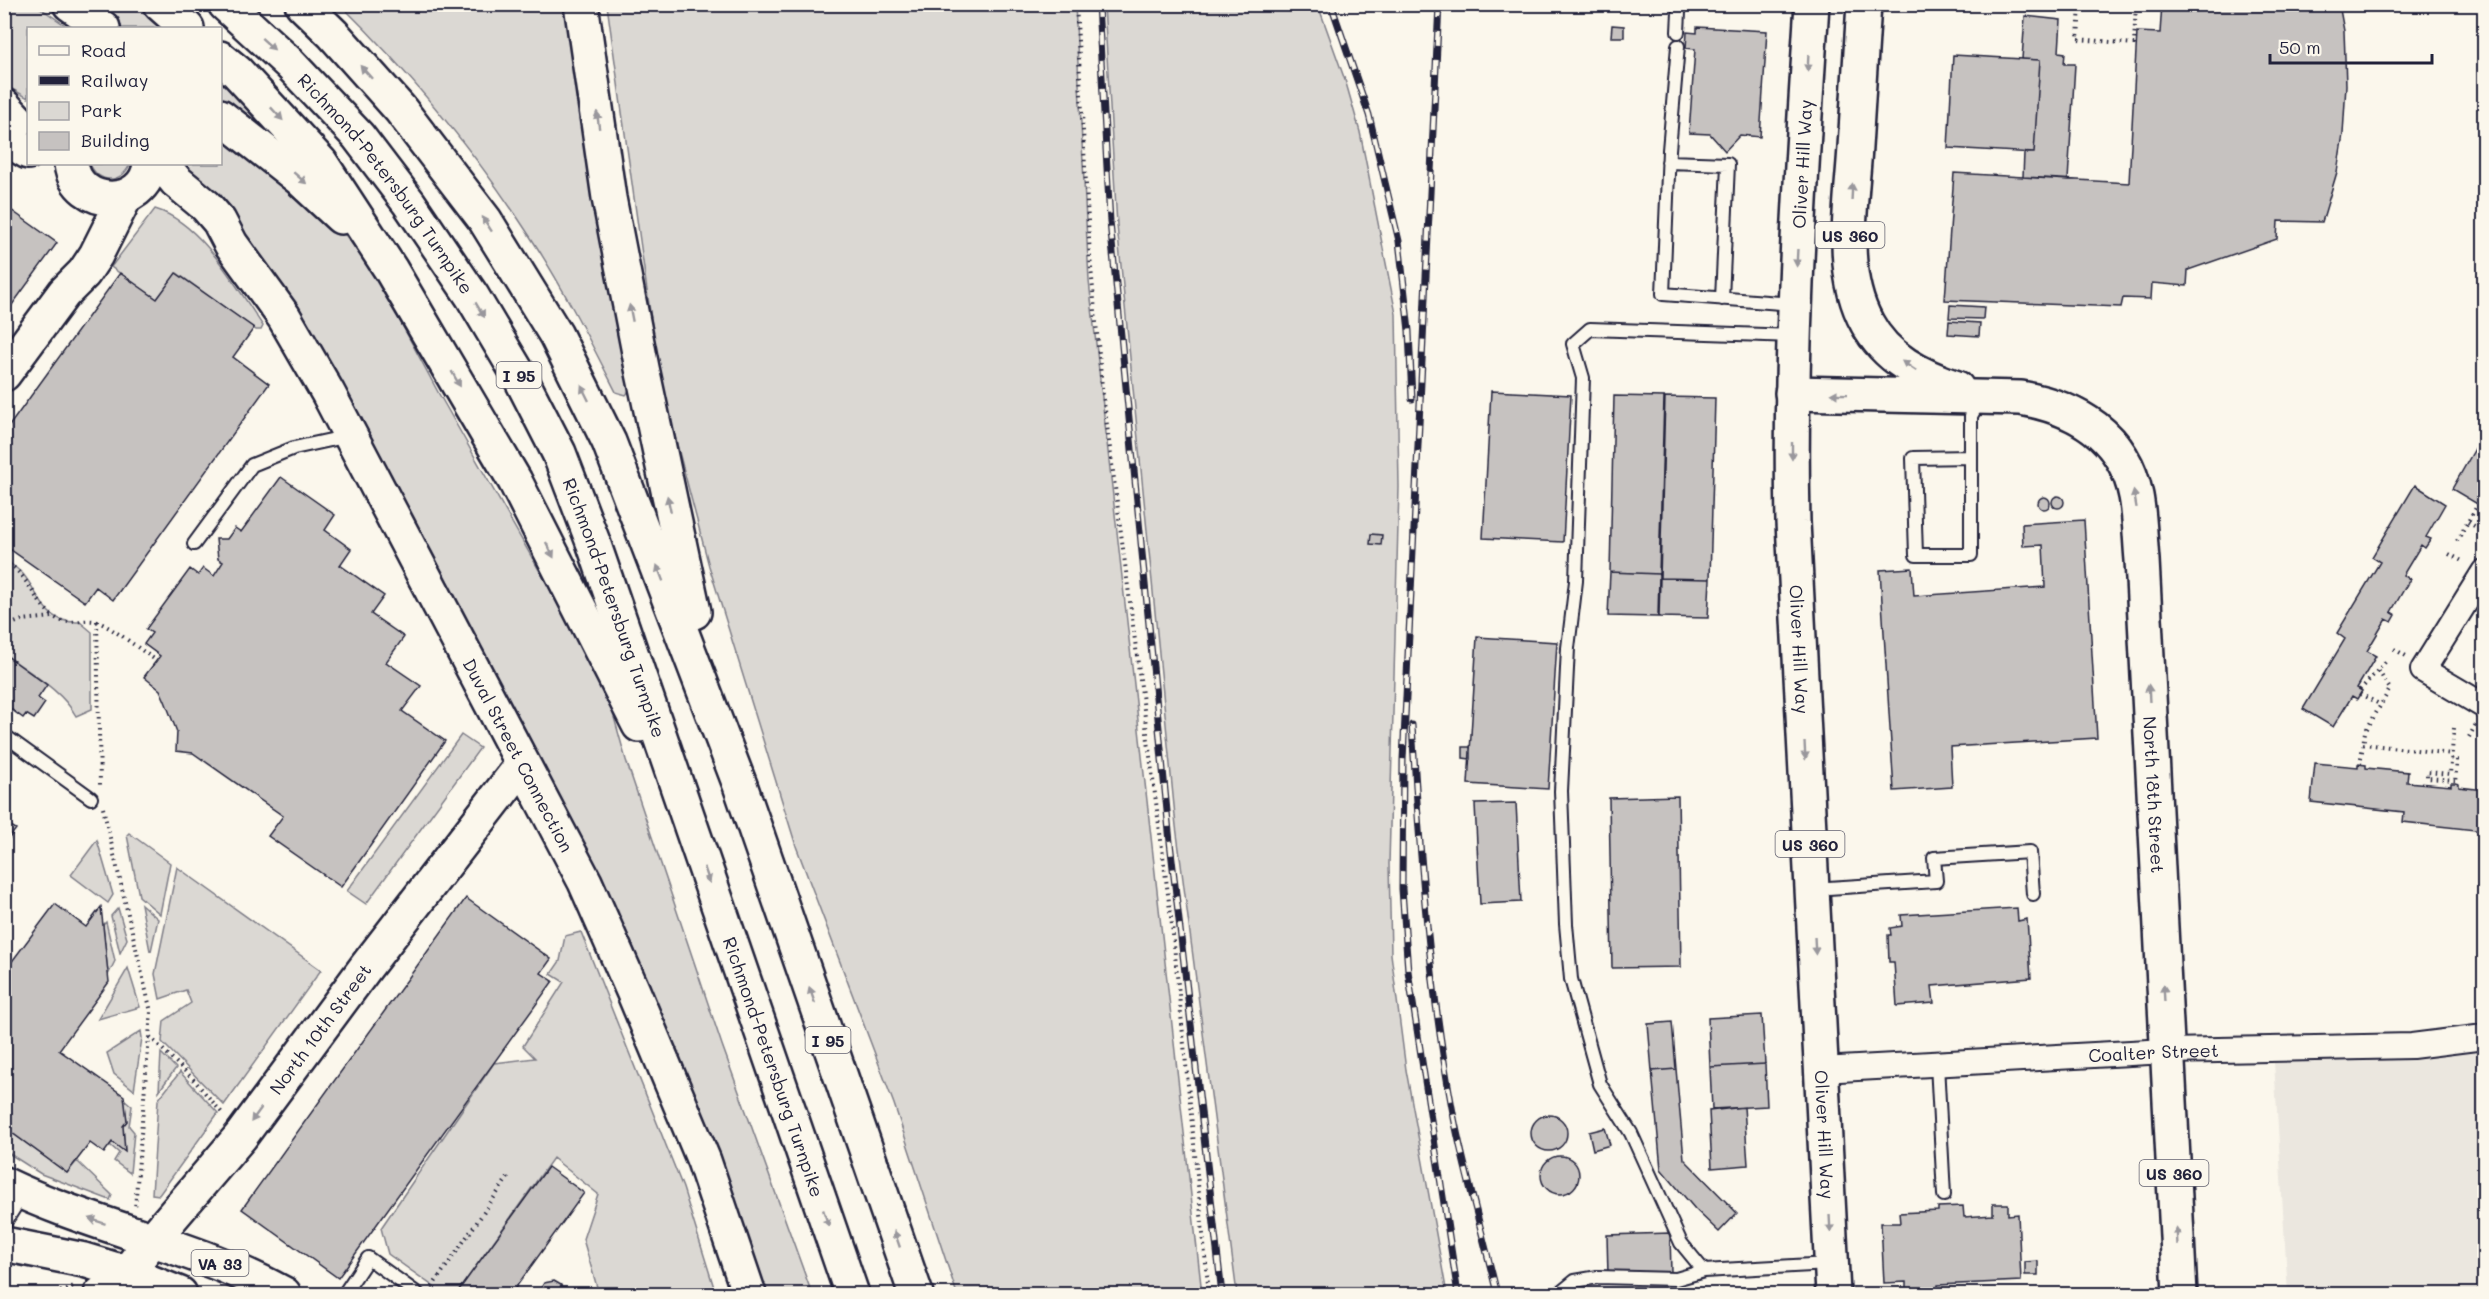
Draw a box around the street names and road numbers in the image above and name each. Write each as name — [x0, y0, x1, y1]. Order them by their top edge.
street label: Richmond-Petersburg Turnpike — [293, 68, 479, 298]
street label: Oliver Hill Way — [1787, 99, 1817, 229]
road number: US 360 — [1816, 222, 1884, 248]
road number: I 95 — [496, 362, 542, 388]
street label: Richmond-Petersburg Turnpike — [558, 474, 671, 741]
street label: Oliver Hill Way — [1784, 584, 1815, 715]
street label: Duval Street Connection — [458, 654, 579, 856]
street label: North 18th Street — [2138, 716, 2170, 874]
road number: US 360 — [1776, 831, 1844, 857]
street label: Richmond-Petersburg Turnpike — [718, 934, 830, 1200]
street label: North 10th Street — [264, 959, 377, 1099]
road number: I 95 — [806, 1027, 850, 1053]
street label: Coalter Street — [2088, 1038, 2219, 1067]
street label: Oliver Hill Way — [1809, 1069, 1840, 1200]
road number: US 360 — [2140, 1160, 2208, 1186]
road number: VA 33 — [192, 1250, 248, 1276]

